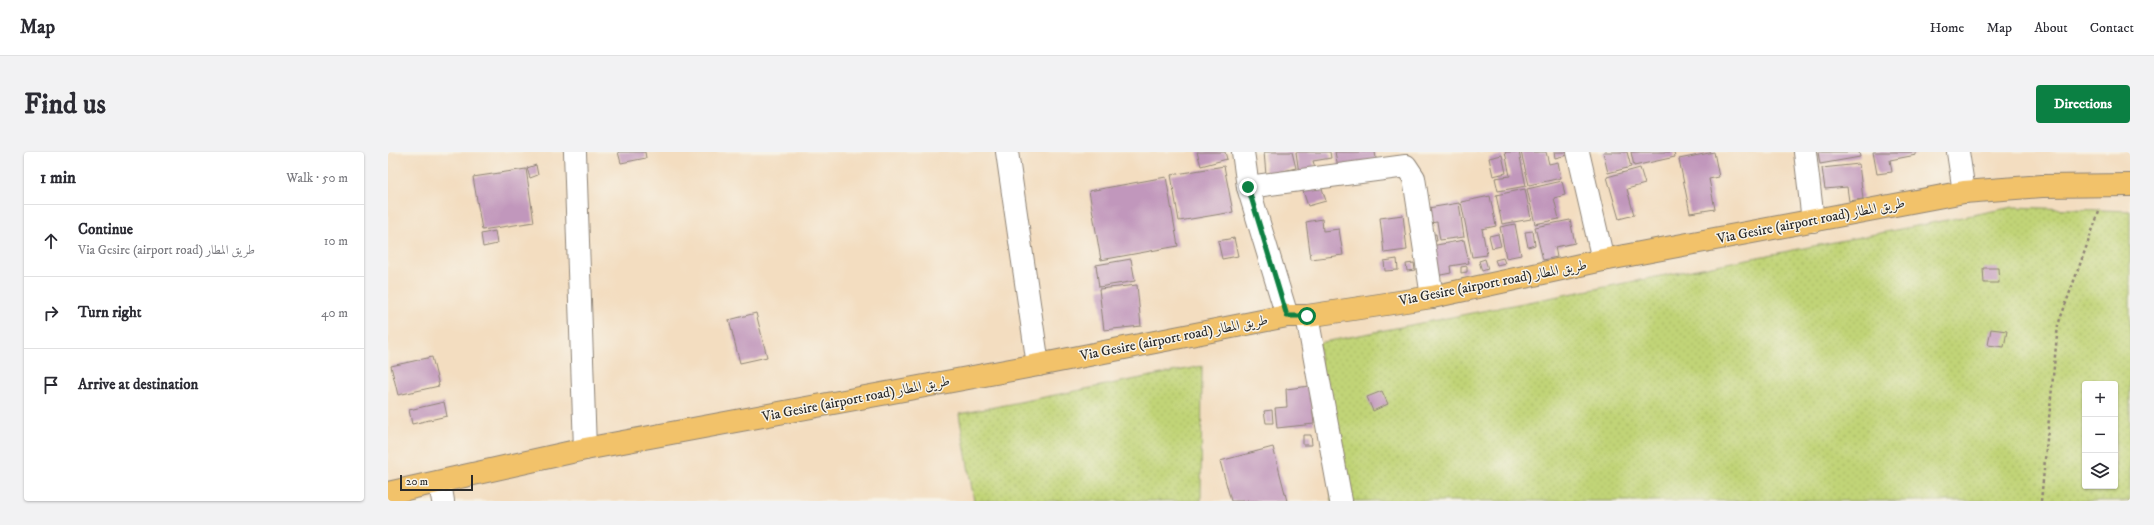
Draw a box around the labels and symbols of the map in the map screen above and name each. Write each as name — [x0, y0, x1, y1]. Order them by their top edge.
route end — [1239, 178, 1257, 196]
street label: Via Gesire (airport road) طريق المطار — [1715, 194, 1906, 248]
street label: Via Gesire (airport road) طريق المطار — [1397, 256, 1588, 310]
route start — [1298, 307, 1316, 325]
street label: Via Gesire (airport road) طريق المطار — [1078, 311, 1269, 365]
street label: Via Gesire (airport road) طريق المطار — [760, 372, 951, 426]
scale bar — [400, 473, 473, 492]

